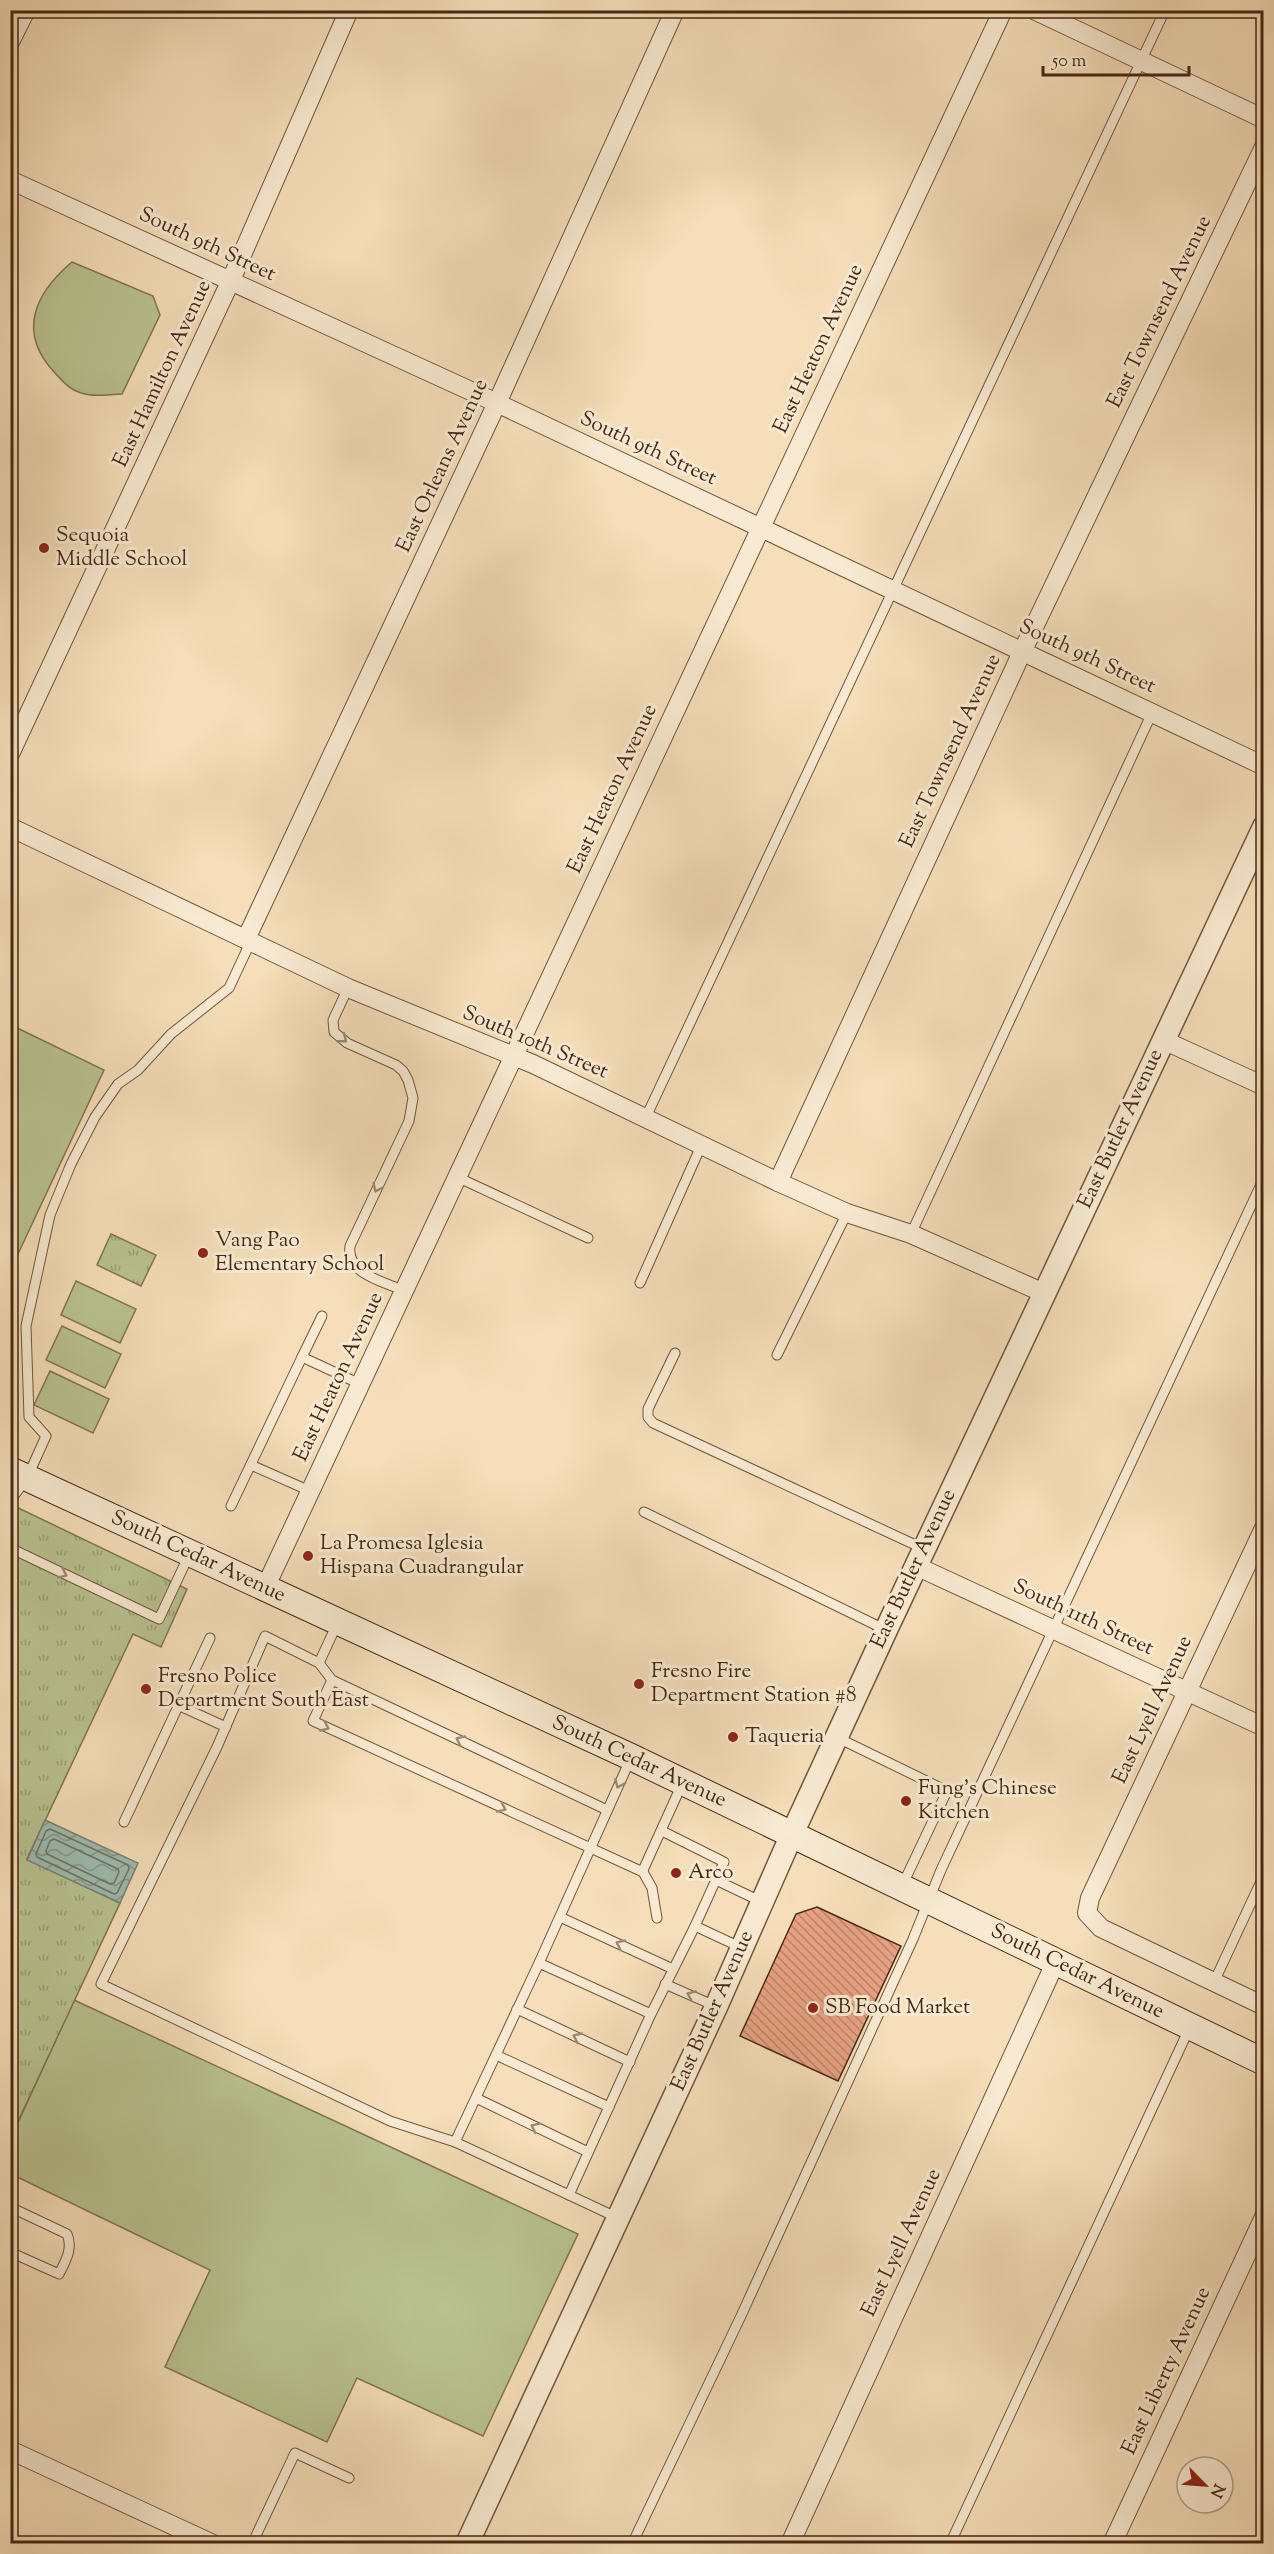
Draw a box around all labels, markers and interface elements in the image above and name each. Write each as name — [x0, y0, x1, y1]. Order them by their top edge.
scale bar — [1043, 39, 1188, 77]
text: 50 m — [1051, 49, 1087, 75]
street label: South 9th Street — [133, 200, 281, 290]
street label: East Townsend Avenue — [1100, 211, 1220, 413]
street label: East Heaton Avenue — [767, 259, 871, 439]
street label: East Hamilton Avenue — [106, 276, 220, 472]
street label: East Orleans Avenue — [390, 374, 496, 558]
street label: South 9th Street — [574, 404, 722, 494]
place label: Sequoia Middle School — [56, 521, 187, 575]
marker: Sequoia Middle School — [37, 541, 51, 555]
street label: South 9th Street — [1013, 612, 1161, 702]
street label: East Townsend Avenue — [893, 649, 1009, 853]
street label: East Heaton Avenue — [561, 699, 665, 879]
street label: South 10th Street — [457, 999, 613, 1087]
one-way arrow — [336, 1032, 347, 1043]
street label: East Butler Avenue — [1071, 1044, 1171, 1214]
one-way arrow — [373, 1181, 385, 1192]
place label: Vang Pao Elementary School — [215, 1226, 385, 1280]
marker: Vang Pao Elementary School — [196, 1246, 210, 1260]
street label: East Heaton Avenue — [287, 1287, 391, 1467]
street label: East Butler Avenue — [864, 1484, 964, 1654]
street label: South Cedar Avenue — [106, 1503, 290, 1611]
place label: La Promesa Iglesia Hispana Cuadrangular — [320, 1529, 524, 1583]
marker: La Promesa Iglesia Hispana Cuadrangular — [301, 1549, 315, 1563]
one-way arrow — [57, 1567, 68, 1579]
street label: South 11th Street — [1008, 1572, 1158, 1664]
street label: East Lyell Avenue — [1106, 1631, 1200, 1789]
place label: Fresno Fire Department Station #8 — [651, 1657, 856, 1711]
place label: Fresno Police Department South East — [158, 1662, 369, 1716]
marker: Fresno Fire Department Station #8 — [632, 1677, 646, 1691]
marker: Fresno Police Department South East — [139, 1682, 153, 1696]
street label: South Cedar Avenue — [547, 1708, 731, 1816]
one-way arrow — [318, 1719, 329, 1731]
place label: Taqueria — [745, 1722, 825, 1752]
marker: Taqueria — [726, 1730, 740, 1744]
one-way arrow — [455, 1736, 466, 1748]
place label: Fung's Chinese Kitchen — [918, 1774, 1057, 1828]
one-way arrow — [615, 1777, 627, 1788]
marker: Fung's Chinese Kitchen — [899, 1794, 913, 1808]
one-way arrow — [495, 1801, 506, 1813]
place label: Arco — [688, 1858, 734, 1888]
marker: Arco — [669, 1866, 683, 1880]
street label: South Cedar Avenue — [985, 1917, 1169, 2027]
street label: East Butler Avenue — [664, 1926, 762, 2096]
one-way arrow — [615, 1939, 626, 1951]
one-way arrow — [686, 1991, 697, 2003]
place label: SB Food Market — [825, 1993, 970, 2023]
marker: SB Food Market — [806, 2001, 820, 2015]
one-way arrow — [572, 2033, 583, 2045]
one-way arrow — [530, 2123, 541, 2135]
street label: East Lyell Avenue — [855, 2164, 949, 2322]
street label: East Liberty Avenue — [1115, 2282, 1219, 2460]
north arrow — [1175, 2455, 1235, 2515]
text: N — [1203, 2480, 1229, 2501]

